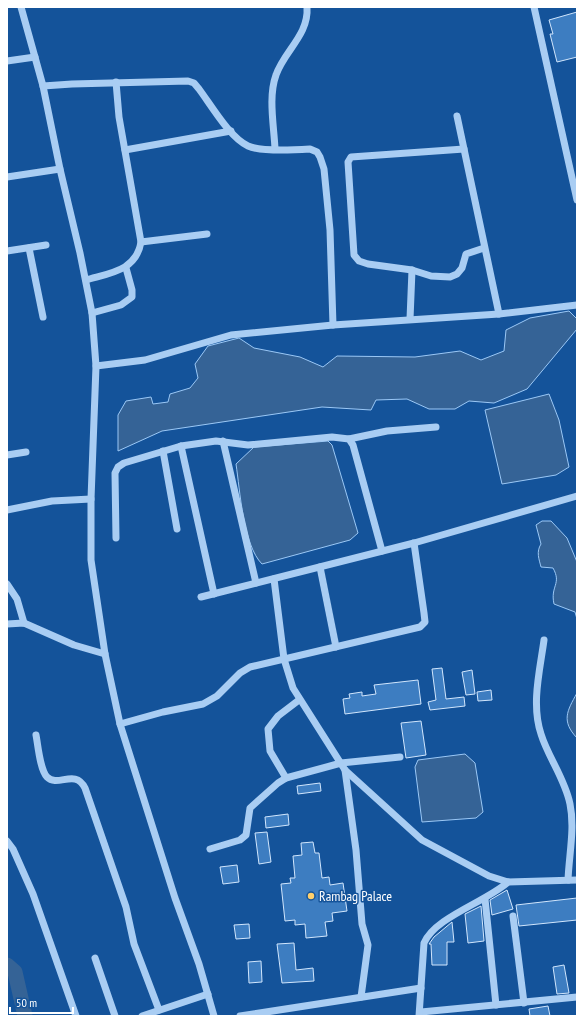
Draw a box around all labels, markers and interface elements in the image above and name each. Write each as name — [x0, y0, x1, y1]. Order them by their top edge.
place label: Rambag Palace — [319, 887, 392, 905]
marker: Rambag Palace — [306, 891, 316, 901]
scale bar — [10, 989, 73, 1015]
text: 50 m — [16, 995, 37, 1010]

